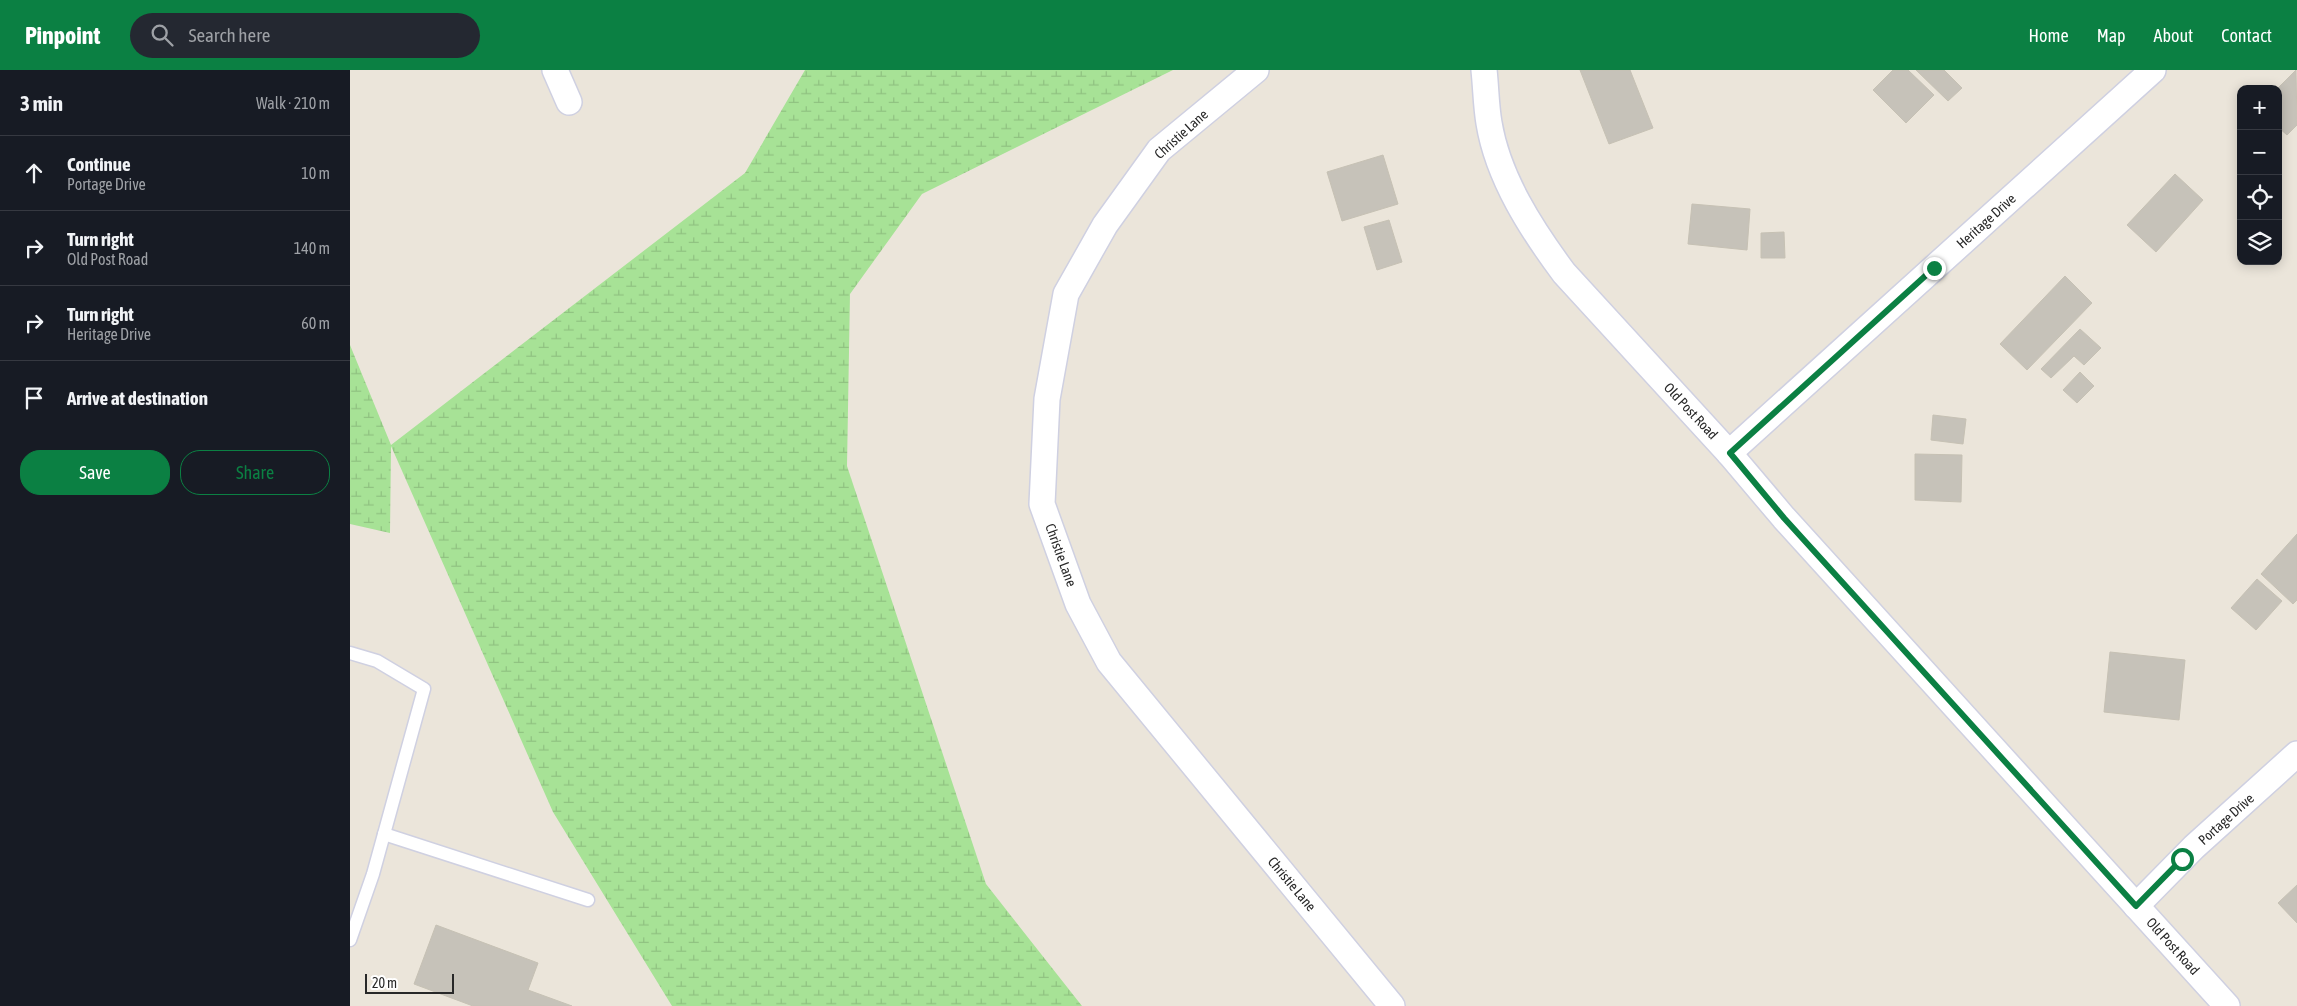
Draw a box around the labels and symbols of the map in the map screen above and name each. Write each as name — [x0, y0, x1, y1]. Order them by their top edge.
street label: Christie Lane — [1151, 106, 1211, 162]
street label: Heritage Drive — [1953, 190, 2019, 252]
route end — [1923, 257, 1946, 280]
street label: Old Post Road — [1661, 380, 1721, 442]
street label: Christie Lane — [1042, 521, 1080, 589]
street label: Portage Drive — [2195, 790, 2257, 848]
route start — [2171, 848, 2194, 871]
street label: Christie Lane — [1265, 854, 1319, 914]
street label: Old Post Road — [2143, 914, 2203, 978]
scale bar — [365, 971, 454, 994]

